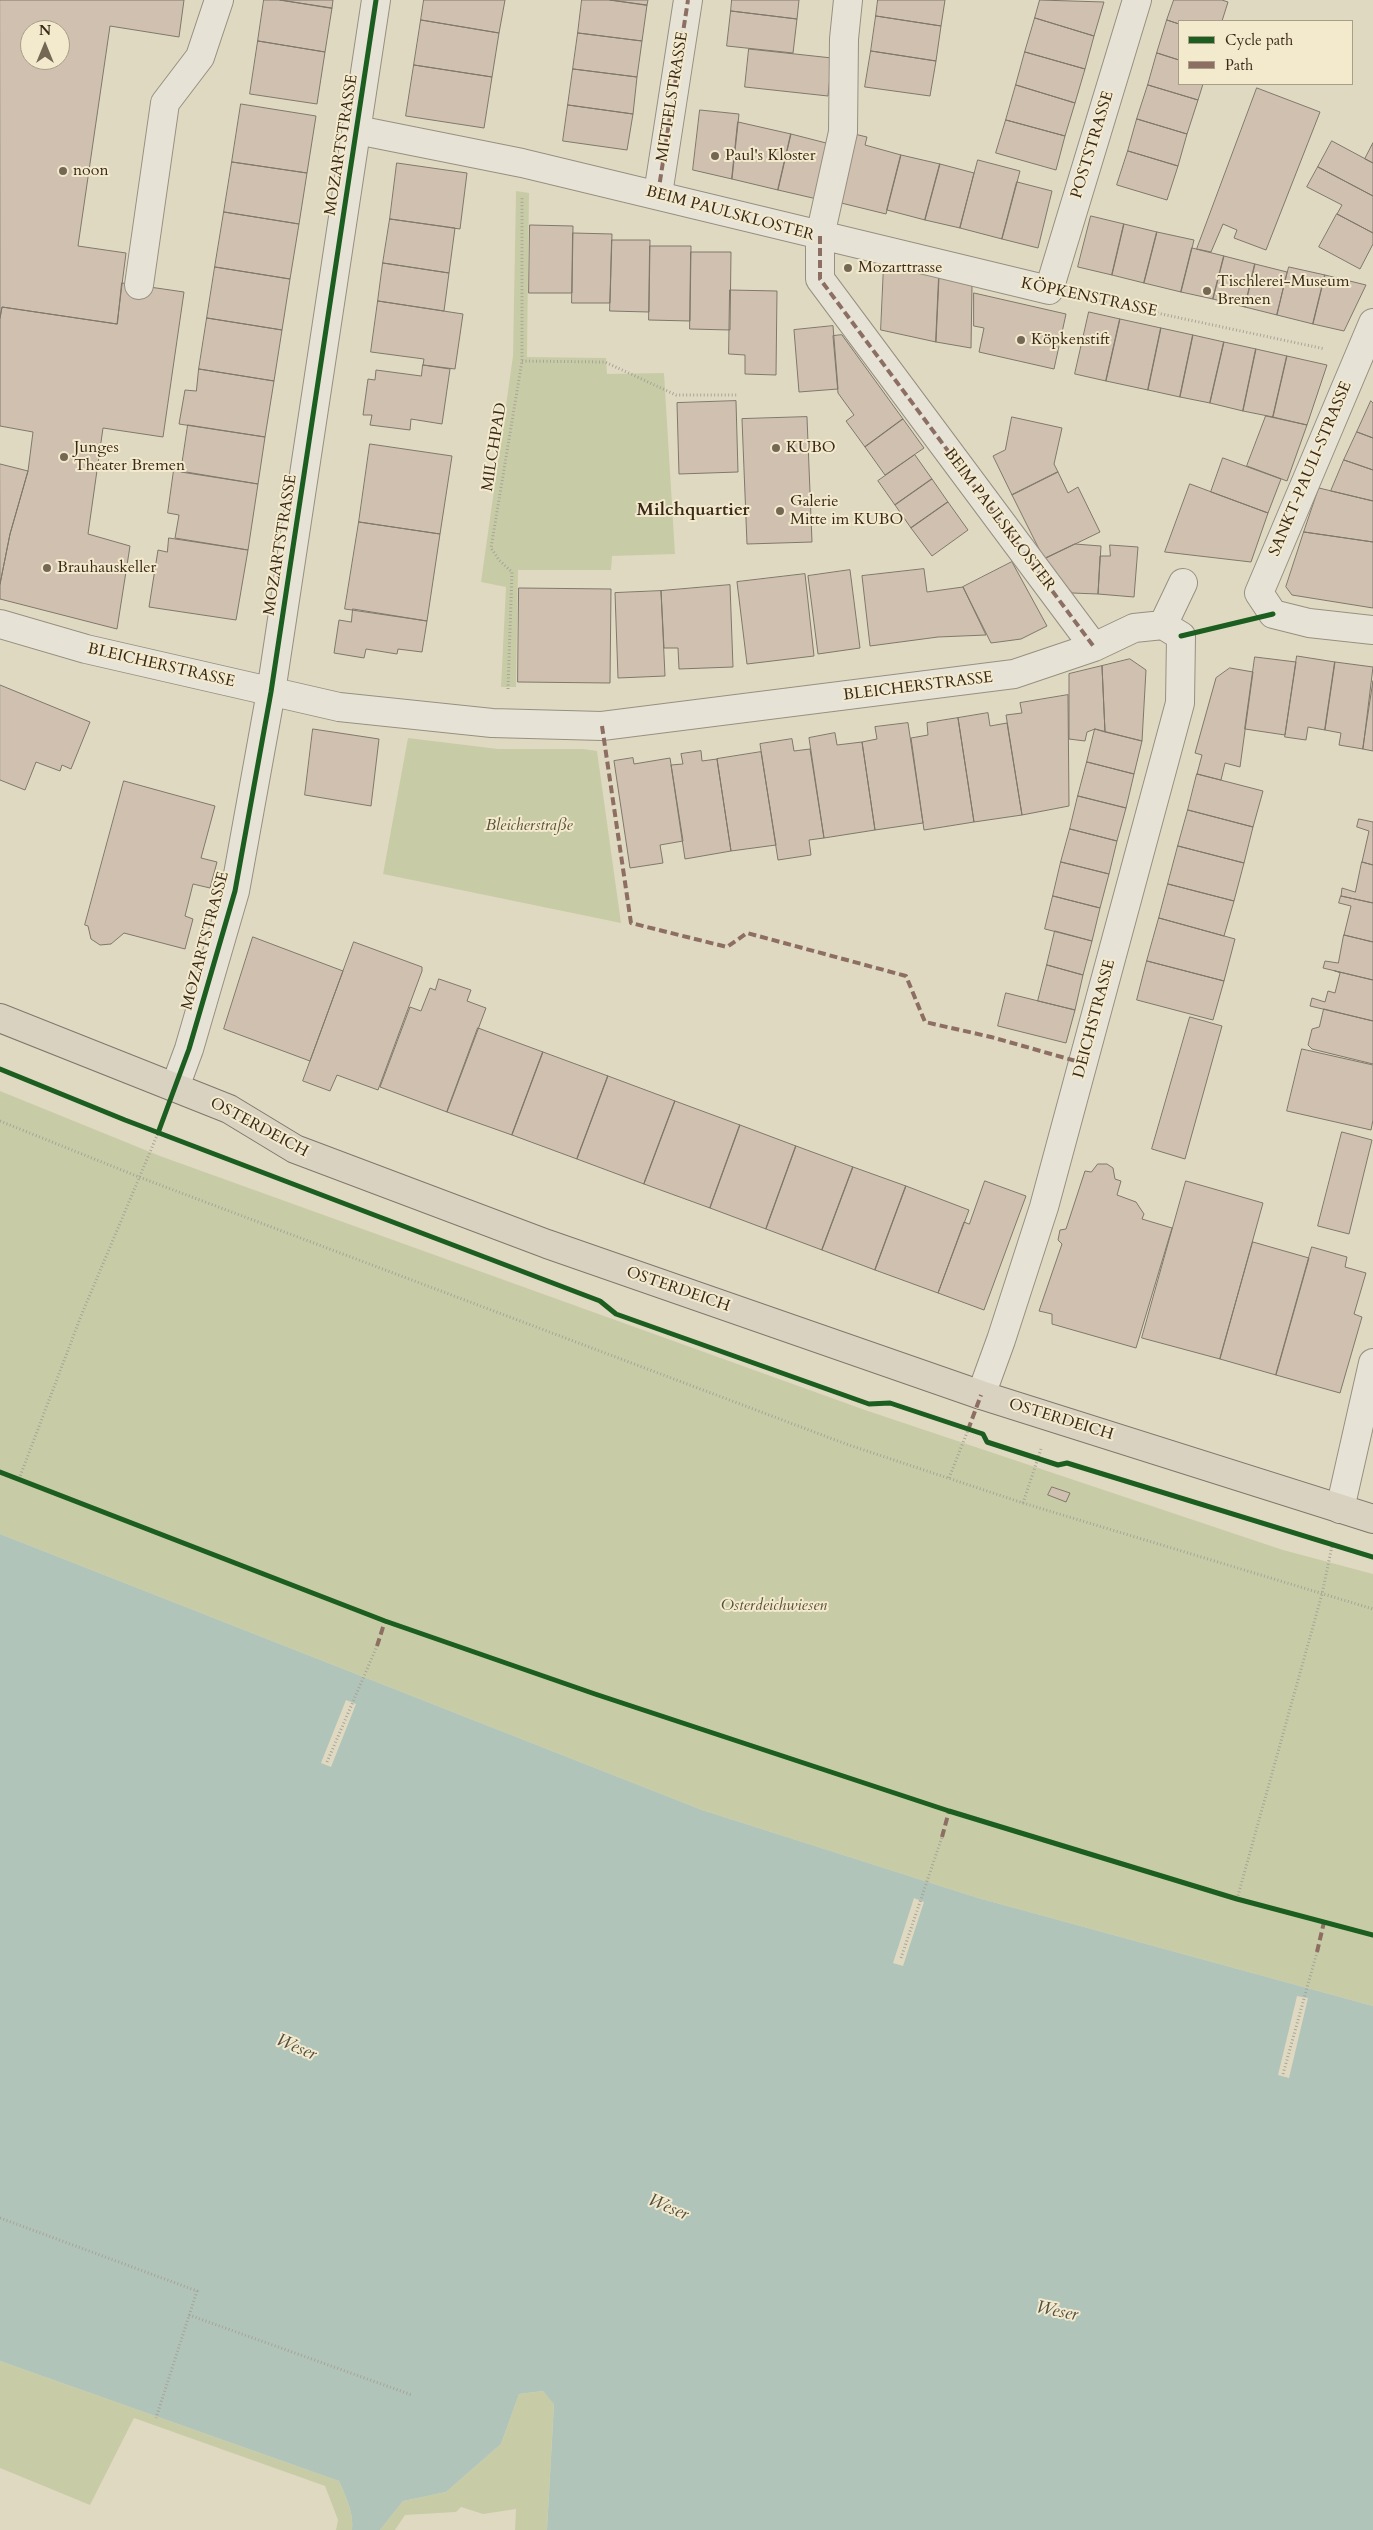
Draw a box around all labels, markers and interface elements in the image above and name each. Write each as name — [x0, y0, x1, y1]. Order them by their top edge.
north arrow — [20, 20, 70, 70]
legend — [1178, 20, 1353, 85]
text: N — [39, 21, 51, 40]
street label: MITTELSTRASSE — [653, 30, 693, 164]
text: Cycle path — [1225, 30, 1293, 50]
text: Path — [1225, 55, 1253, 75]
street label: MOZARTSTRASSE — [321, 73, 363, 217]
street label: POSTSTRASSE — [1068, 89, 1118, 201]
place label: Paul's Kloster — [725, 146, 816, 166]
marker: Paul's Kloster — [709, 150, 721, 162]
place label: noon — [73, 161, 108, 181]
marker: noon — [57, 165, 69, 177]
street label: BEIM PAULSKLOSTER — [644, 182, 816, 246]
place label: Mozarttrasse — [858, 258, 942, 278]
marker: Mozarttrasse — [842, 262, 854, 274]
place label: Tischlerei-Museum Bremen — [1217, 272, 1350, 310]
street label: KÖPKENSTRASSE — [1019, 274, 1159, 322]
marker: Tischlerei-Museum Bremen — [1201, 285, 1213, 297]
place label: Köpkenstift — [1031, 330, 1110, 350]
marker: Köpkenstift — [1015, 334, 1027, 346]
street label: SANKT-PAULI-STRASSE — [1265, 379, 1357, 559]
street label: MILCHPAD — [479, 401, 511, 493]
place label: Junges Theater Bremen — [74, 438, 185, 476]
place label: KUBO — [786, 438, 836, 458]
marker: KUBO — [770, 442, 782, 454]
street label: BEIM PAULSKLOSTER — [939, 445, 1059, 595]
marker: Junges Theater Bremen — [58, 451, 70, 463]
street label: MOZARTSTRASSE — [260, 473, 302, 617]
place label: Galerie Mitte im KUBO — [790, 492, 903, 530]
district label: Milchquartier — [637, 500, 749, 522]
marker: Galerie Mitte im KUBO — [774, 505, 786, 517]
place label: Brauhauskeller — [57, 558, 156, 578]
marker: Brauhauskeller — [41, 562, 53, 574]
street label: BLEICHERSTRASSE — [85, 640, 237, 692]
street label: BLEICHERSTRASSE — [842, 668, 994, 706]
park label: Bleicherstraße — [485, 816, 573, 836]
street label: MOZARTSTRASSE — [178, 870, 234, 1012]
street label: DEICHSTRASSE — [1070, 958, 1120, 1080]
street label: OSTERDEICH — [207, 1094, 311, 1162]
street label: OSTERDEICH — [624, 1263, 732, 1317]
street label: OSTERDEICH — [1006, 1395, 1116, 1445]
park label: Osterdeichwiesen — [721, 1596, 827, 1616]
water label: Weser — [272, 2030, 320, 2066]
water label: Weser — [644, 2190, 692, 2226]
water label: Weser — [1034, 2297, 1080, 2327]

